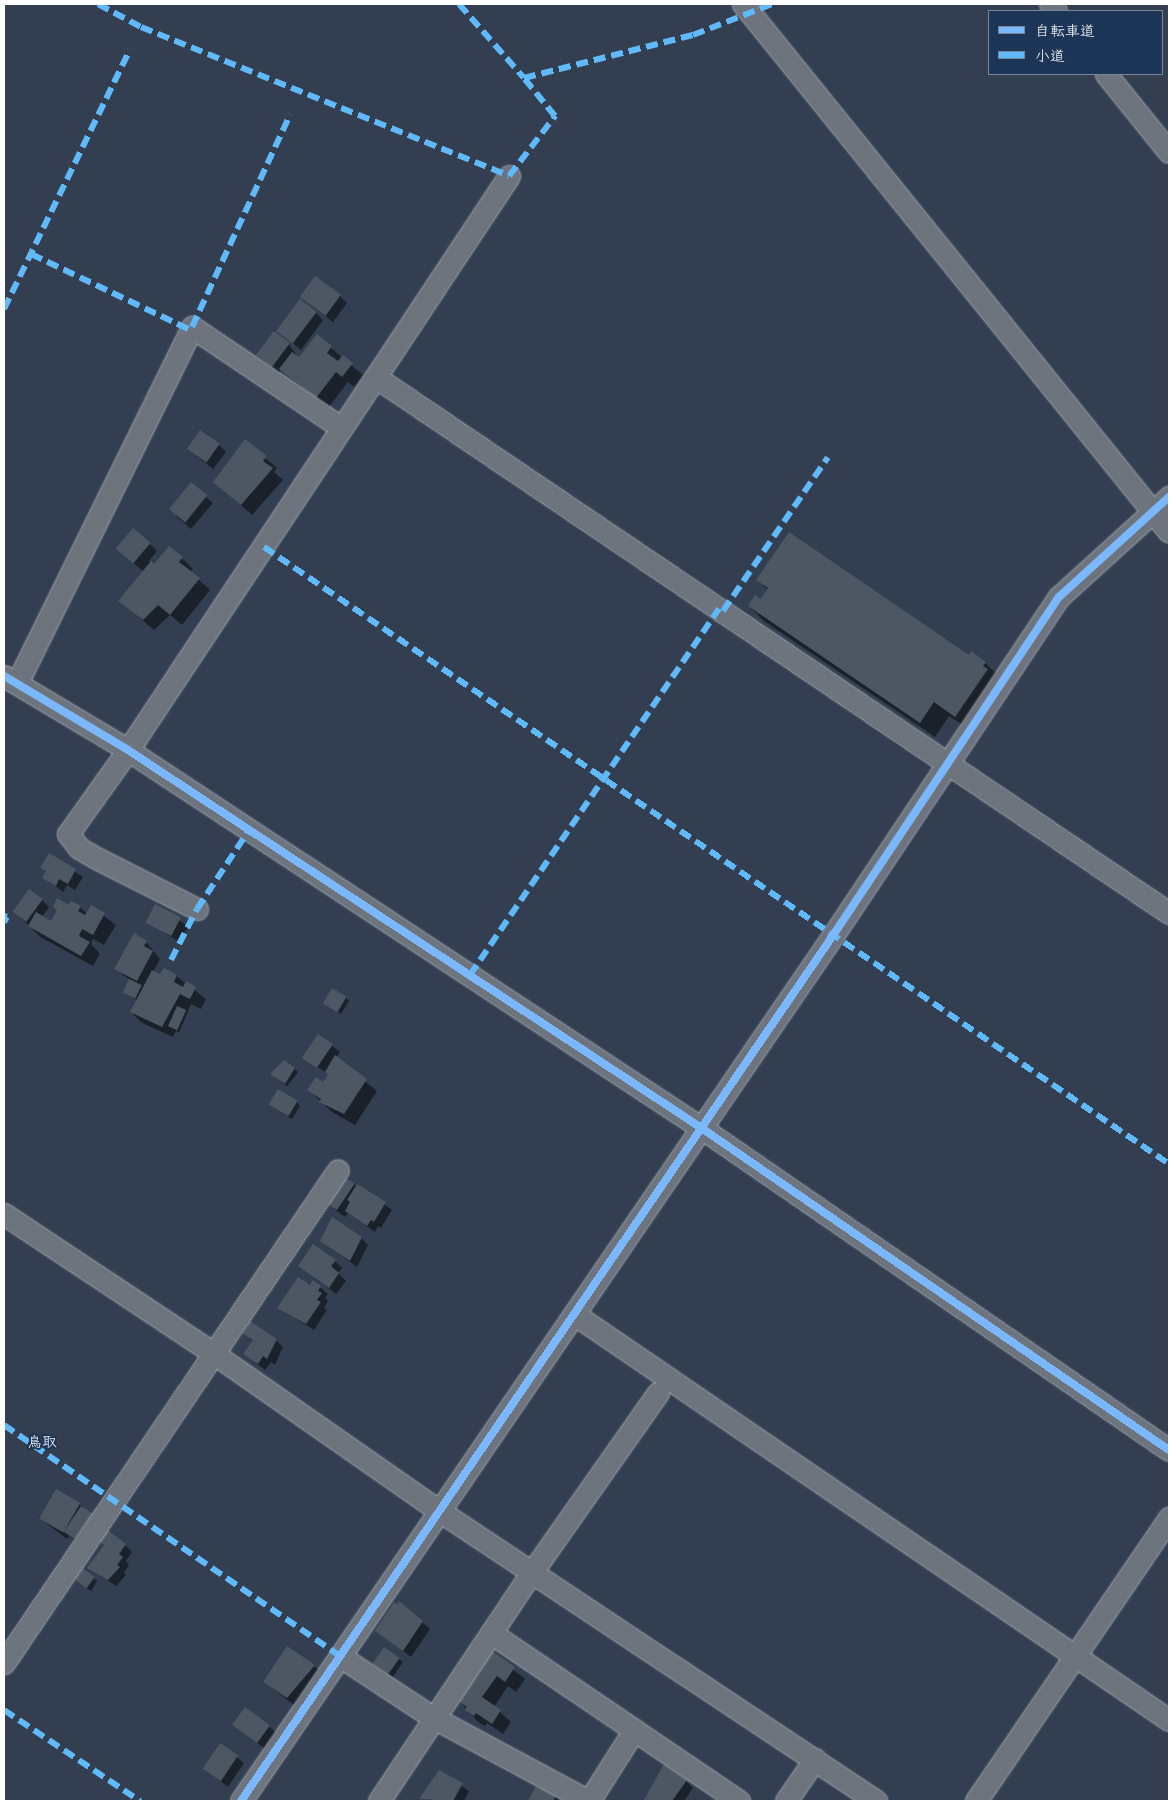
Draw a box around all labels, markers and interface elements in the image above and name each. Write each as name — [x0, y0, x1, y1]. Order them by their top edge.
legend — [988, 10, 1163, 75]
text: 自転車道 — [1035, 20, 1095, 40]
text: 小道 — [1035, 45, 1065, 65]
district label: 鳥取 — [27, 1433, 57, 1451]

